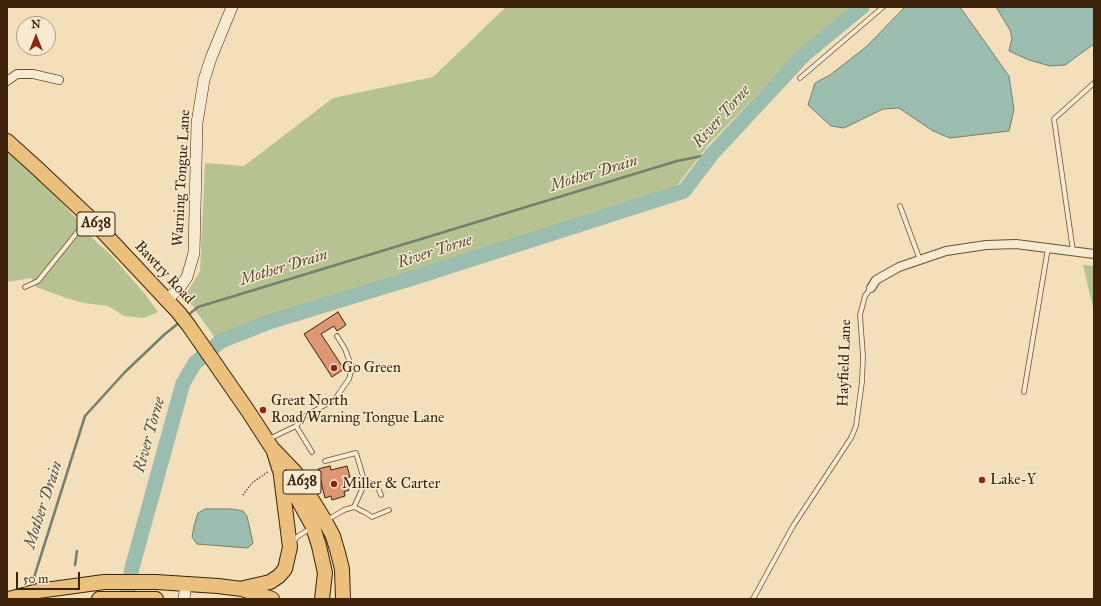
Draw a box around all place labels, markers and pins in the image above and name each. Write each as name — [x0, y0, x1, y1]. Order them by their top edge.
place label: Go Green — [342, 359, 401, 377]
marker: Go Green — [329, 363, 339, 373]
place label: Great North Road/Warning Tongue Lane — [271, 392, 444, 427]
marker: Great North Road/Warning Tongue Lane — [258, 405, 268, 415]
place label: Lake-Y — [990, 471, 1036, 489]
place label: Miller & Carter — [342, 475, 440, 493]
marker: Lake-Y — [977, 475, 987, 485]
marker: Miller & Carter — [329, 479, 339, 489]

